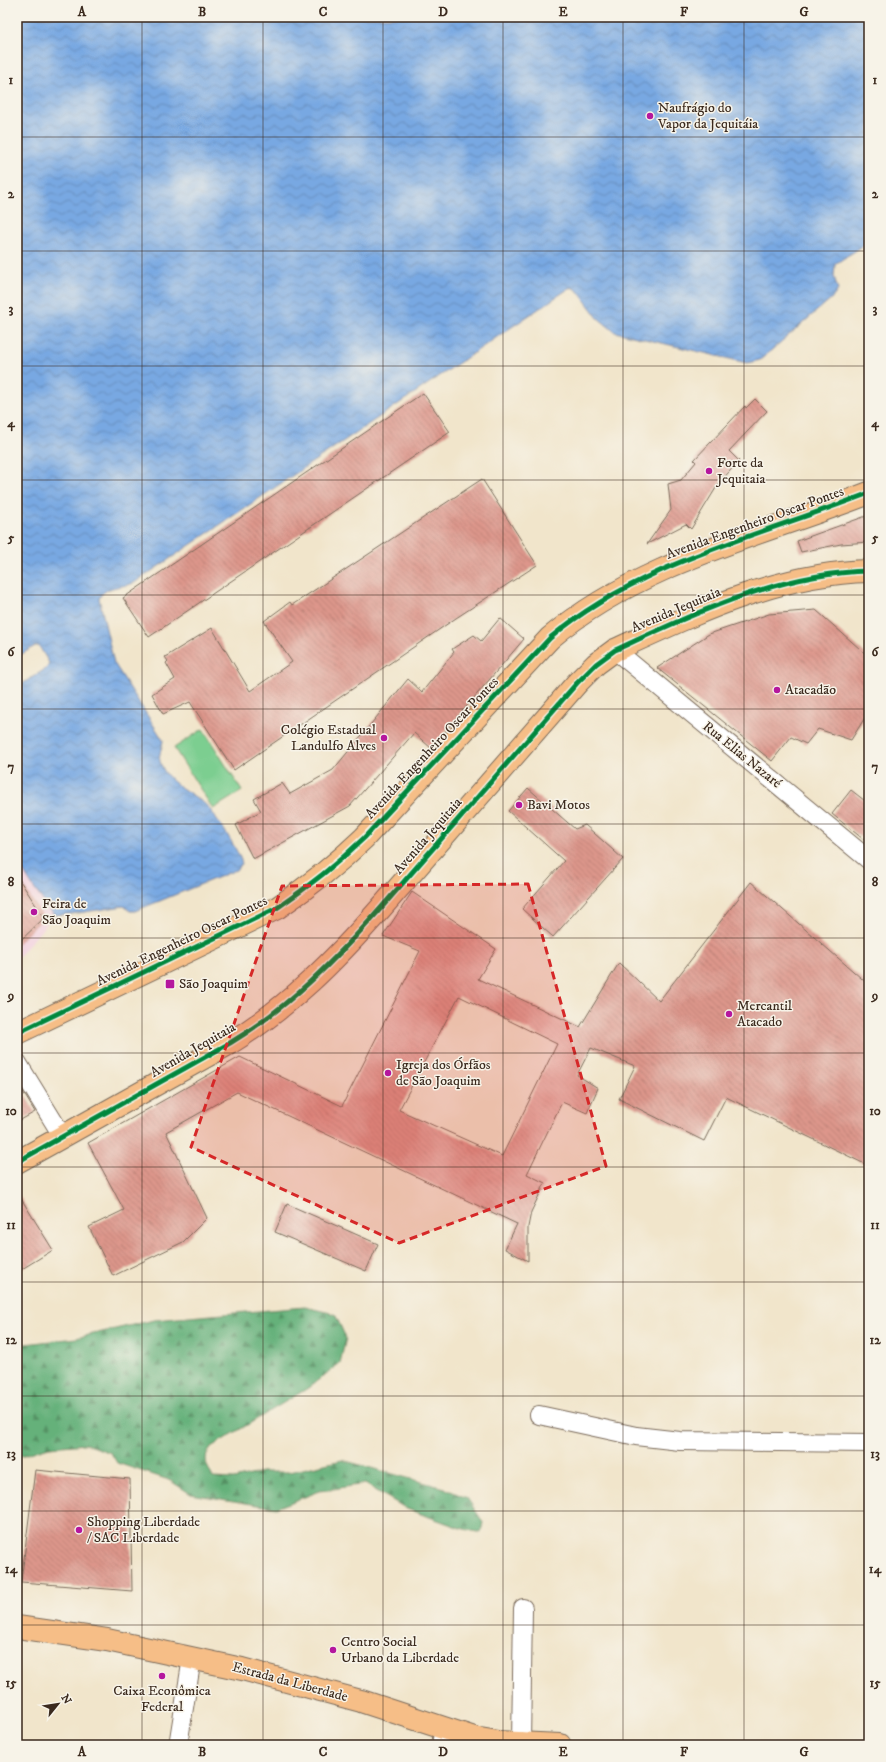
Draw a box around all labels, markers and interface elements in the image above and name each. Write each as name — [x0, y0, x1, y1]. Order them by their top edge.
text: A — [77, 4, 87, 20]
text: B — [198, 4, 206, 20]
text: C — [319, 4, 328, 20]
text: D — [438, 4, 448, 20]
text: E — [558, 4, 568, 20]
text: F — [680, 4, 689, 20]
text: G — [799, 4, 809, 20]
text: 1 — [9, 72, 14, 88]
text: 1 — [873, 72, 878, 88]
place label: Naufrágio do Vapor da Jequitáia — [657, 99, 758, 133]
marker: Naufrágio do Vapor da Jequitáia — [645, 111, 655, 121]
text: 2 — [8, 186, 15, 202]
text: 2 — [872, 186, 879, 202]
text: 3 — [9, 301, 14, 317]
text: 3 — [873, 301, 878, 317]
text: 4 — [6, 415, 15, 432]
text: 4 — [870, 415, 879, 432]
place label: Forte da Jequitaia — [715, 454, 765, 488]
marker: Forte da Jequitaia — [704, 466, 714, 476]
street label: Avenida Engenheiro Oscar Pontes — [664, 482, 847, 564]
text: 5 — [7, 530, 15, 546]
text: 5 — [871, 530, 879, 546]
street label: Avenida Jequitaia — [628, 583, 724, 637]
text: 6 — [8, 644, 16, 660]
text: 6 — [872, 644, 880, 660]
street label: Avenida Engenheiro Oscar Pontes — [361, 673, 503, 823]
place label: Atacadão — [785, 681, 836, 699]
marker: Atacadão — [772, 685, 782, 695]
street label: Rua Elias Nazaré — [699, 718, 785, 792]
place label: Colégio Estadual Landulfo Alves — [281, 721, 377, 755]
marker: Colégio Estadual Landulfo Alves — [379, 733, 389, 743]
text: 7 — [8, 759, 15, 775]
text: 7 — [872, 759, 879, 775]
street label: Avenida Jequitaia — [390, 794, 466, 878]
place label: Bavi Motos — [527, 796, 590, 814]
marker: Bavi Motos — [514, 800, 524, 810]
text: 8 — [8, 874, 15, 890]
text: 8 — [872, 874, 879, 890]
street label: Avenida Engenheiro Oscar Pontes — [94, 892, 271, 990]
place label: Feira de São Joaquim — [42, 895, 111, 929]
marker: Feira de São Joaquim — [29, 907, 39, 917]
place label: São Joaquim — [179, 975, 248, 993]
marker: São Joaquim — [164, 978, 176, 990]
text: 9 — [7, 988, 14, 1004]
text: 9 — [871, 988, 878, 1004]
place label: Mercantil Atacado — [737, 997, 793, 1031]
marker: Mercantil Atacado — [724, 1009, 734, 1019]
street label: Avenida Jequitaia — [147, 1018, 239, 1082]
place label: Igreja dos Órfãos de São Joaquim — [396, 1056, 491, 1090]
marker: Igreja dos Órfãos de São Joaquim — [383, 1068, 393, 1078]
text: 10 — [5, 1103, 17, 1119]
text: 10 — [869, 1103, 881, 1119]
text: 11 — [6, 1217, 16, 1233]
text: 11 — [870, 1217, 880, 1233]
text: 12 — [5, 1332, 17, 1348]
text: 12 — [869, 1332, 881, 1348]
text: 13 — [6, 1446, 16, 1462]
text: 13 — [870, 1446, 880, 1462]
place label: Shopping Liberdade / SAC Liberdade — [87, 1513, 200, 1547]
marker: Shopping Liberdade / SAC Liberdade — [74, 1525, 84, 1535]
text: 14 — [5, 1561, 18, 1578]
text: 14 — [869, 1561, 882, 1578]
place label: Centro Social Urbano da Liberdade — [341, 1633, 459, 1667]
marker: Centro Social Urbano da Liberdade — [328, 1645, 338, 1655]
street label: Estrada da Liberdade — [230, 1658, 350, 1706]
marker: Caixa Econômica Federal — [157, 1671, 167, 1681]
text: 15 — [5, 1675, 17, 1691]
text: 15 — [869, 1675, 881, 1691]
place label: Caixa Econômica Federal — [113, 1682, 211, 1716]
north arrow — [38, 1684, 78, 1724]
text: N — [57, 1692, 74, 1707]
text: A — [77, 1744, 87, 1760]
text: B — [198, 1744, 206, 1760]
text: C — [319, 1744, 328, 1760]
text: D — [438, 1744, 448, 1760]
text: E — [558, 1744, 568, 1760]
text: F — [680, 1744, 689, 1760]
text: G — [799, 1744, 809, 1760]

